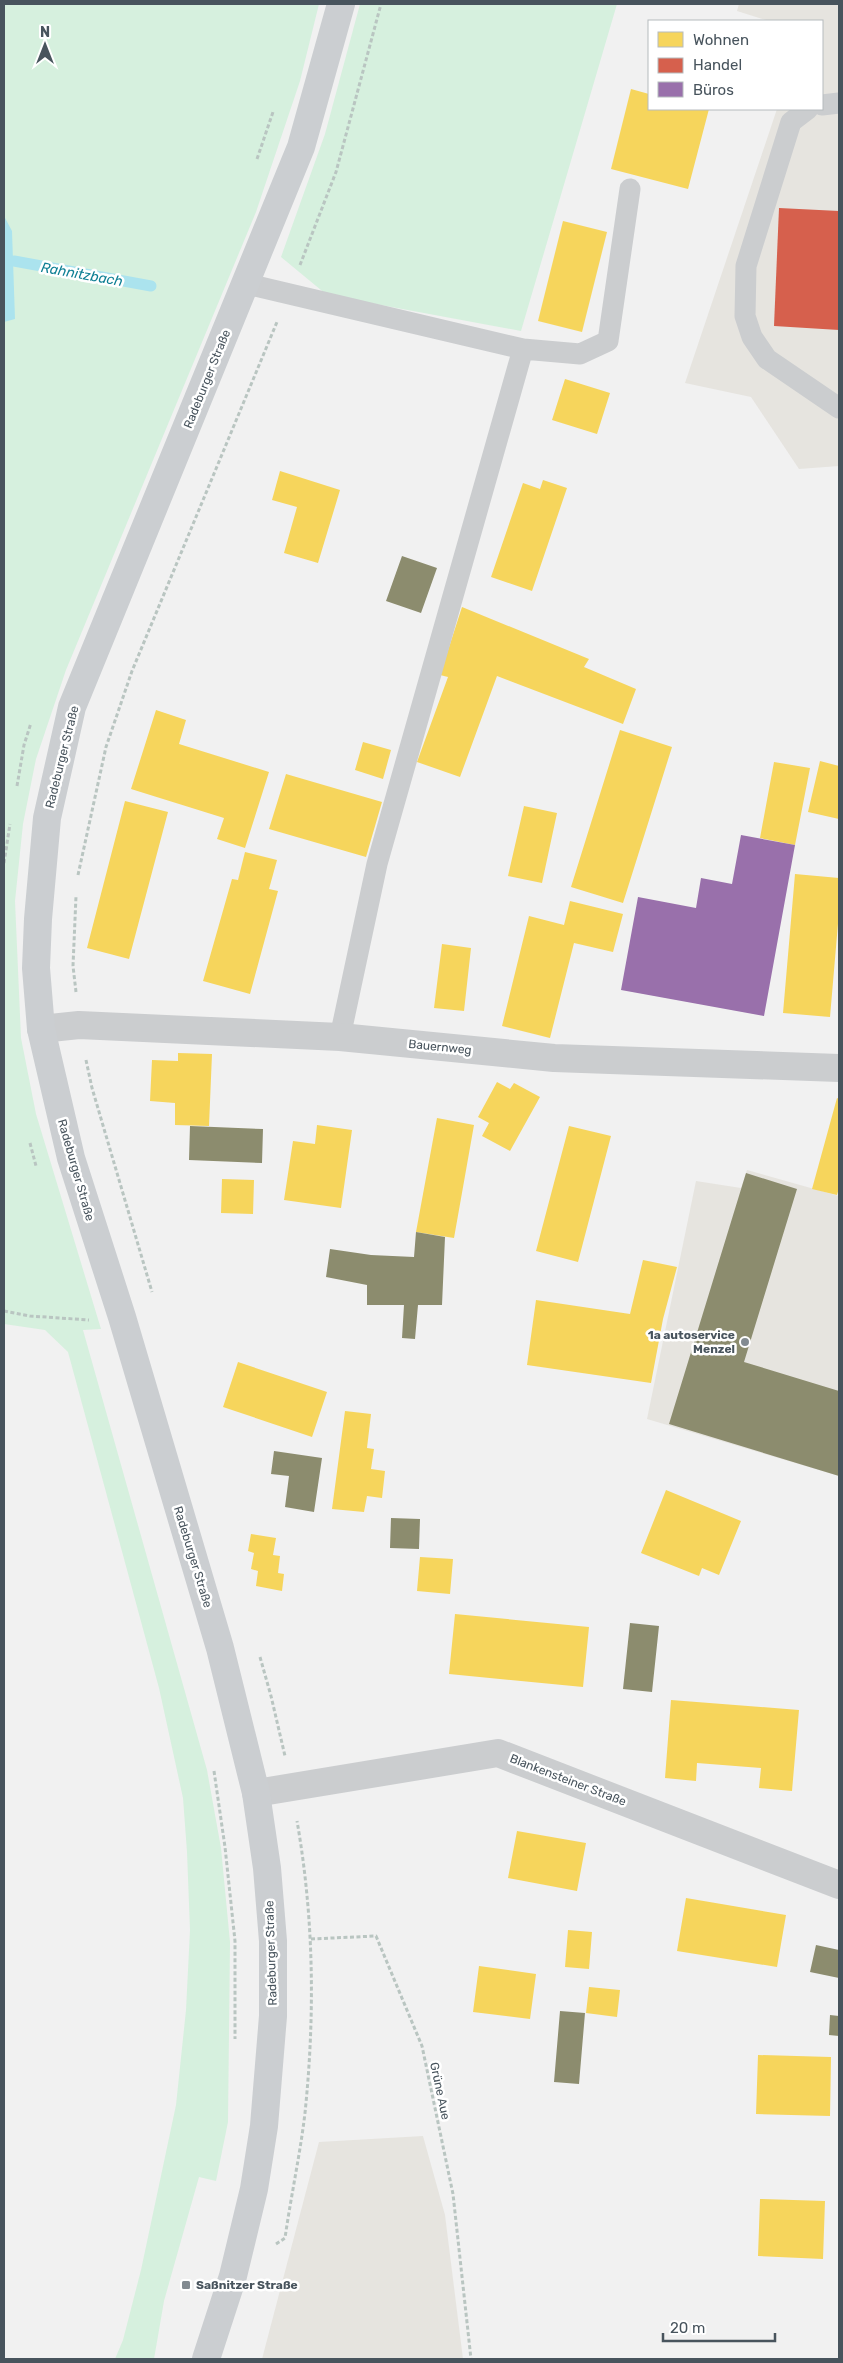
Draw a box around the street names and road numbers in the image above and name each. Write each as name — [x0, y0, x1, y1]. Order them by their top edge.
street label: Radeburger Straße — [181, 327, 233, 430]
street label: Radeburger Straße — [42, 704, 82, 810]
street label: Bauernweg — [408, 1037, 472, 1057]
street label: Radeburger Straße — [55, 1117, 97, 1223]
street label: Radeburger Straße — [171, 1505, 215, 1610]
street label: Blankensteiner Straße — [508, 1751, 628, 1809]
street label: Radeburger Straße — [262, 1900, 280, 2006]
street label: Grüne Aue — [427, 2061, 453, 2121]

